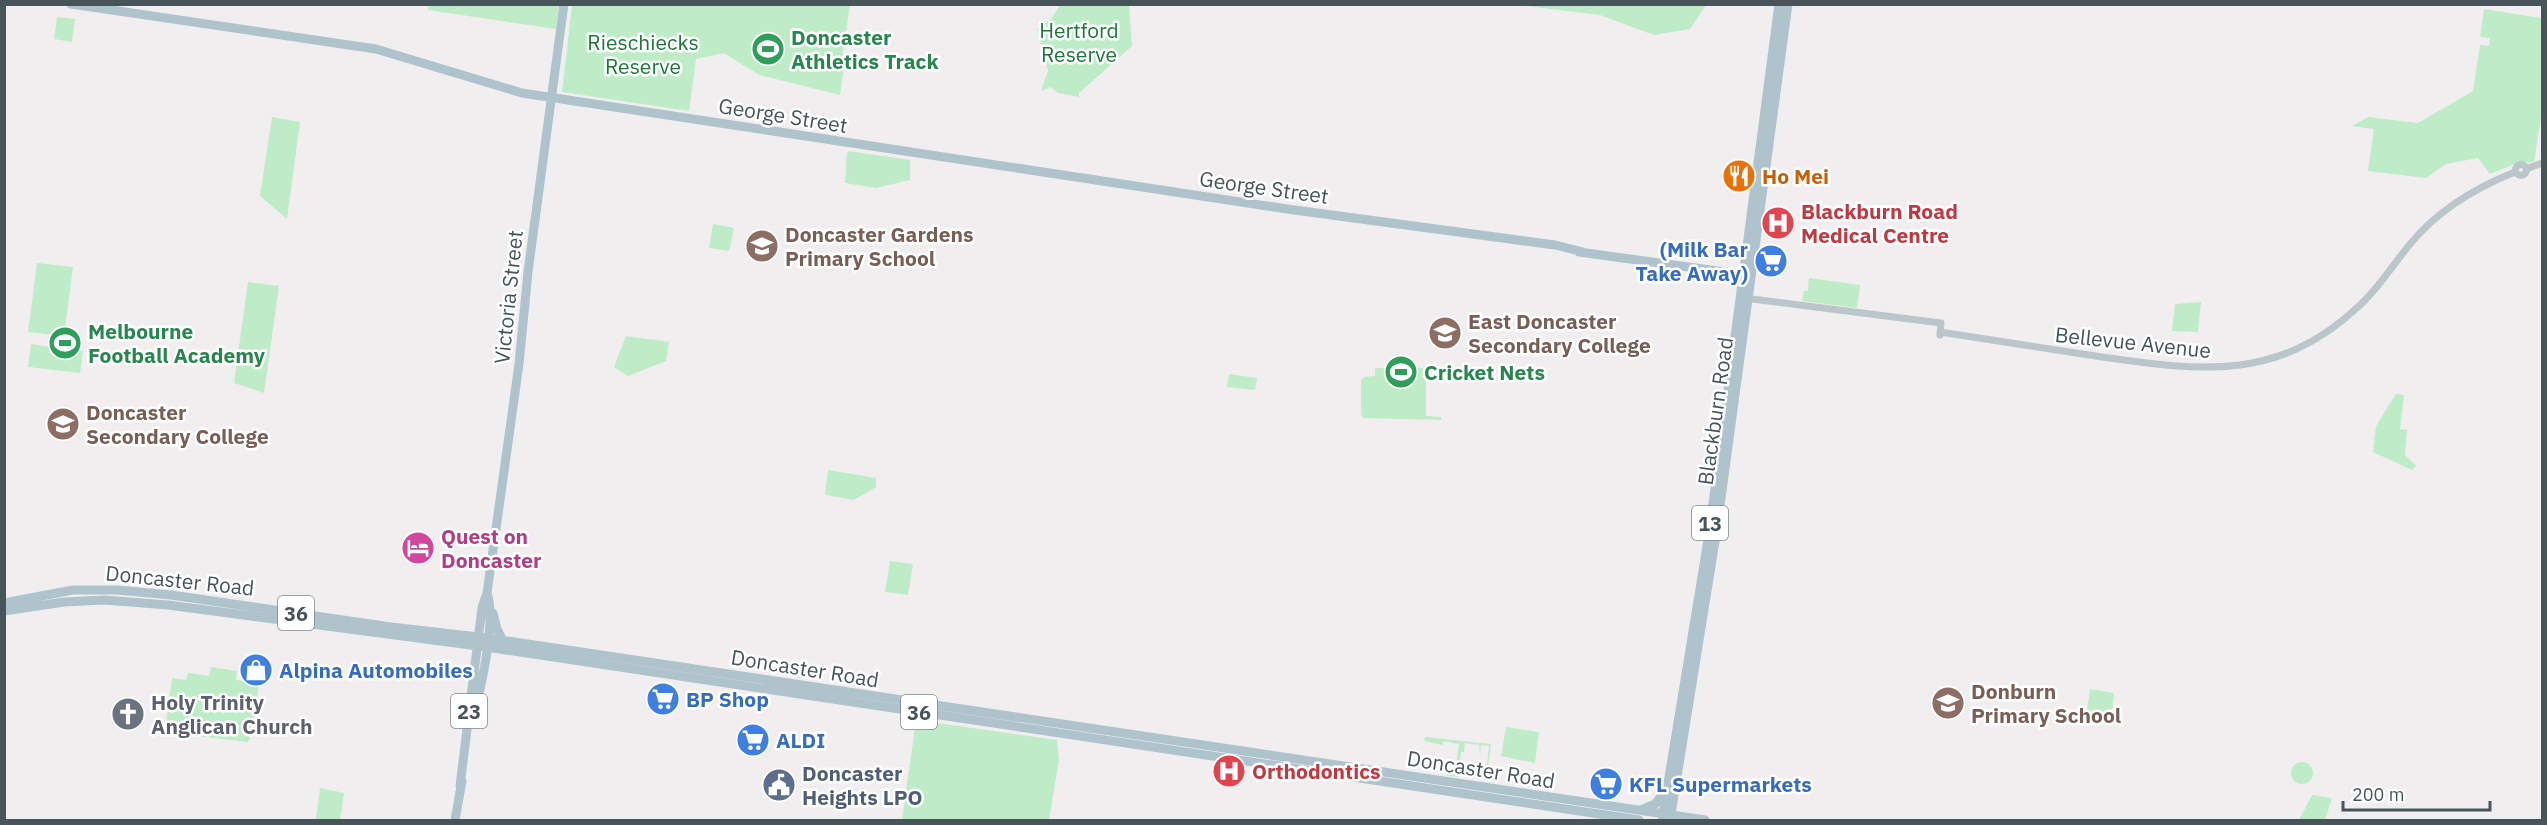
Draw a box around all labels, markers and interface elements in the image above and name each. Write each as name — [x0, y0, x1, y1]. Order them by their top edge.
park label: Hertford Reserve — [1039, 16, 1119, 68]
place label: Doncaster Athletics Track — [791, 23, 939, 75]
park label: Rieschiecks Reserve — [587, 28, 699, 80]
sports icon: Doncaster Athletics Track — [750, 31, 786, 67]
street label: George Street — [717, 91, 849, 139]
restaurant icon: Ho Mei — [1721, 158, 1757, 194]
place label: Ho Mei — [1762, 162, 1829, 190]
street label: George Street — [1198, 164, 1330, 210]
place label: Blackburn Road Medical Centre — [1801, 197, 1958, 249]
hospital icon: Blackburn Road Medical Centre — [1760, 205, 1796, 241]
place label: Doncaster Gardens Primary School — [785, 220, 974, 272]
school or university icon: Doncaster Gardens Primary School — [744, 228, 780, 264]
street label: Victoria Street — [487, 229, 529, 365]
place label: (Milk Bar Take Away) — [1636, 235, 1749, 287]
supermarket icon: (Milk Bar Take Away) — [1753, 243, 1789, 279]
place label: East Doncaster Secondary College — [1468, 307, 1651, 359]
school or university icon: East Doncaster Secondary College — [1427, 315, 1463, 351]
place label: Melbourne Football Academy — [88, 317, 266, 369]
street label: Bellevue Avenue — [2054, 320, 2212, 364]
sports icon: Melbourne Football Academy — [47, 325, 83, 361]
street label: Blackburn Road — [1691, 335, 1739, 487]
sports icon: Cricket Nets — [1383, 354, 1419, 390]
place label: Cricket Nets — [1424, 358, 1545, 386]
place label: Doncaster Secondary College — [86, 398, 269, 450]
school or university icon: Doncaster Secondary College — [45, 406, 81, 442]
road number: 13 — [1692, 506, 1728, 540]
place label: Quest on Doncaster — [441, 522, 542, 574]
hotel icon: Quest on Doncaster — [400, 530, 436, 566]
street label: Doncaster Road — [104, 558, 256, 602]
road number: 36 — [278, 596, 314, 630]
street label: Doncaster Road — [729, 642, 881, 694]
shop icon: Alpina Automobiles — [238, 652, 274, 688]
place label: Alpina Automobiles — [279, 656, 473, 684]
place label: Donburn Primary School — [1971, 677, 2121, 729]
supermarket icon: BP Shop — [645, 681, 681, 717]
place label: BP Shop — [686, 685, 769, 713]
school or university icon: Donburn Primary School — [1930, 685, 1966, 721]
place label: Holy Trinity Anglican Church — [151, 688, 313, 740]
road number: 23 — [451, 694, 487, 728]
road number: 36 — [901, 695, 937, 729]
church icon: Holy Trinity Anglican Church — [110, 696, 146, 732]
supermarket icon: ALDI — [735, 722, 771, 758]
place label: ALDI — [776, 726, 825, 754]
street label: Doncaster Road — [1405, 743, 1557, 795]
hospital icon: Orthodontics — [1211, 753, 1247, 789]
place label: Orthodontics — [1252, 757, 1381, 785]
place label: Doncaster Heights LPO — [802, 759, 923, 811]
supermarket icon: KFL Supermarkets — [1588, 766, 1624, 802]
public building icon: Doncaster Heights LPO — [761, 767, 797, 803]
place label: KFL Supermarkets — [1629, 770, 1812, 798]
scale bar — [2343, 774, 2490, 812]
text: 200 m — [2352, 783, 2404, 806]

